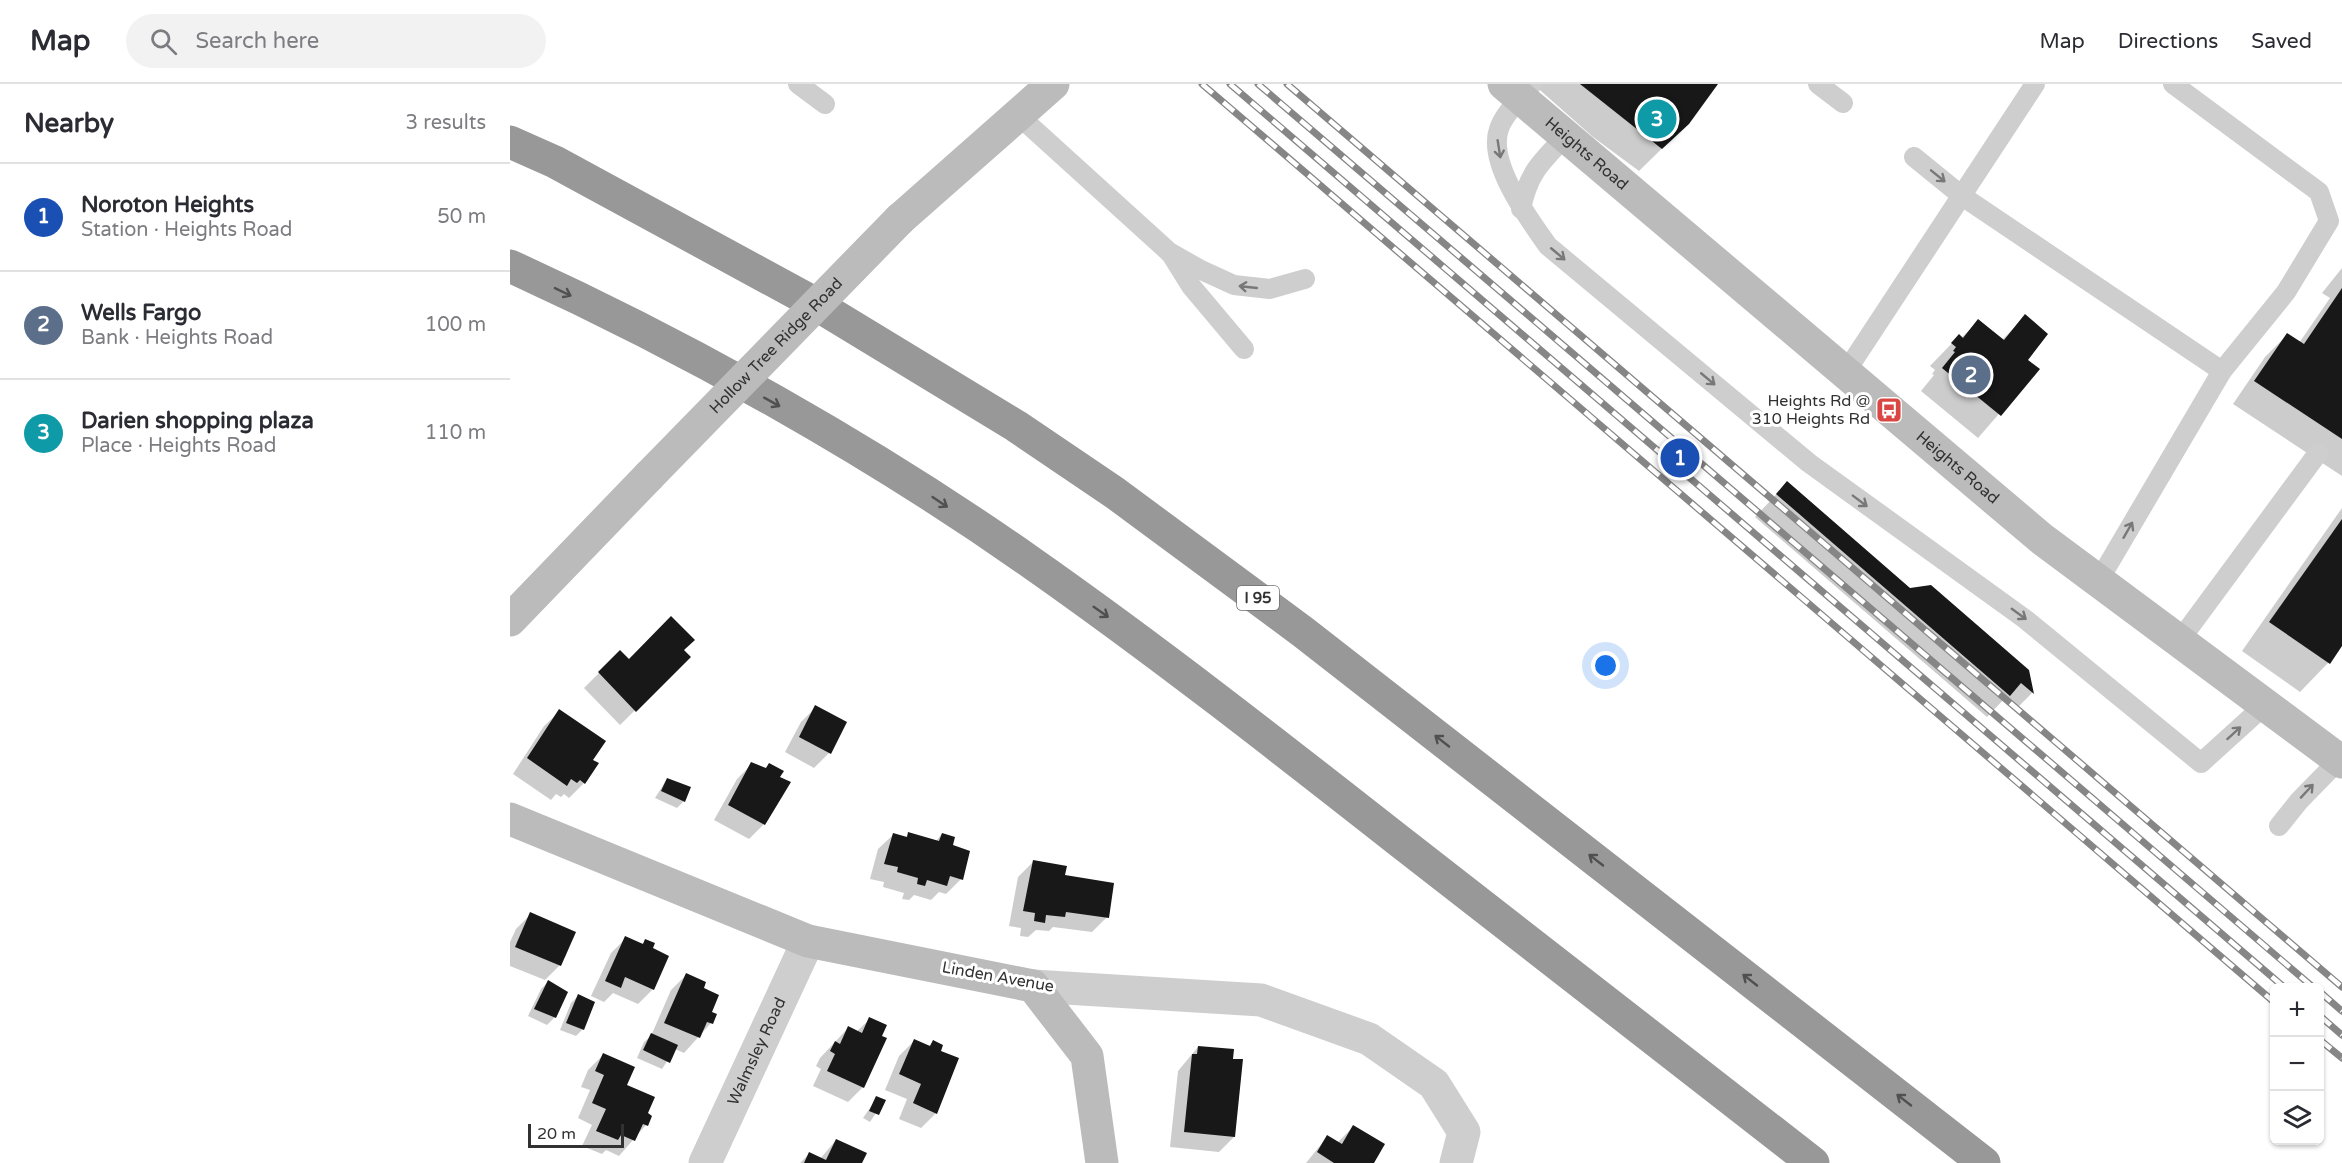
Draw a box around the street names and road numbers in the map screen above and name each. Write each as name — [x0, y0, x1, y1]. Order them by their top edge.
street label: Heights Road — [1541, 113, 1632, 195]
street label: Hollow Tree Ridge Road — [705, 274, 847, 418]
street label: Heights Road — [1912, 427, 2003, 508]
road number: I 95 — [1237, 586, 1279, 610]
street label: Linden Avenue — [940, 957, 1056, 997]
street label: Walmsley Road — [723, 994, 790, 1109]

